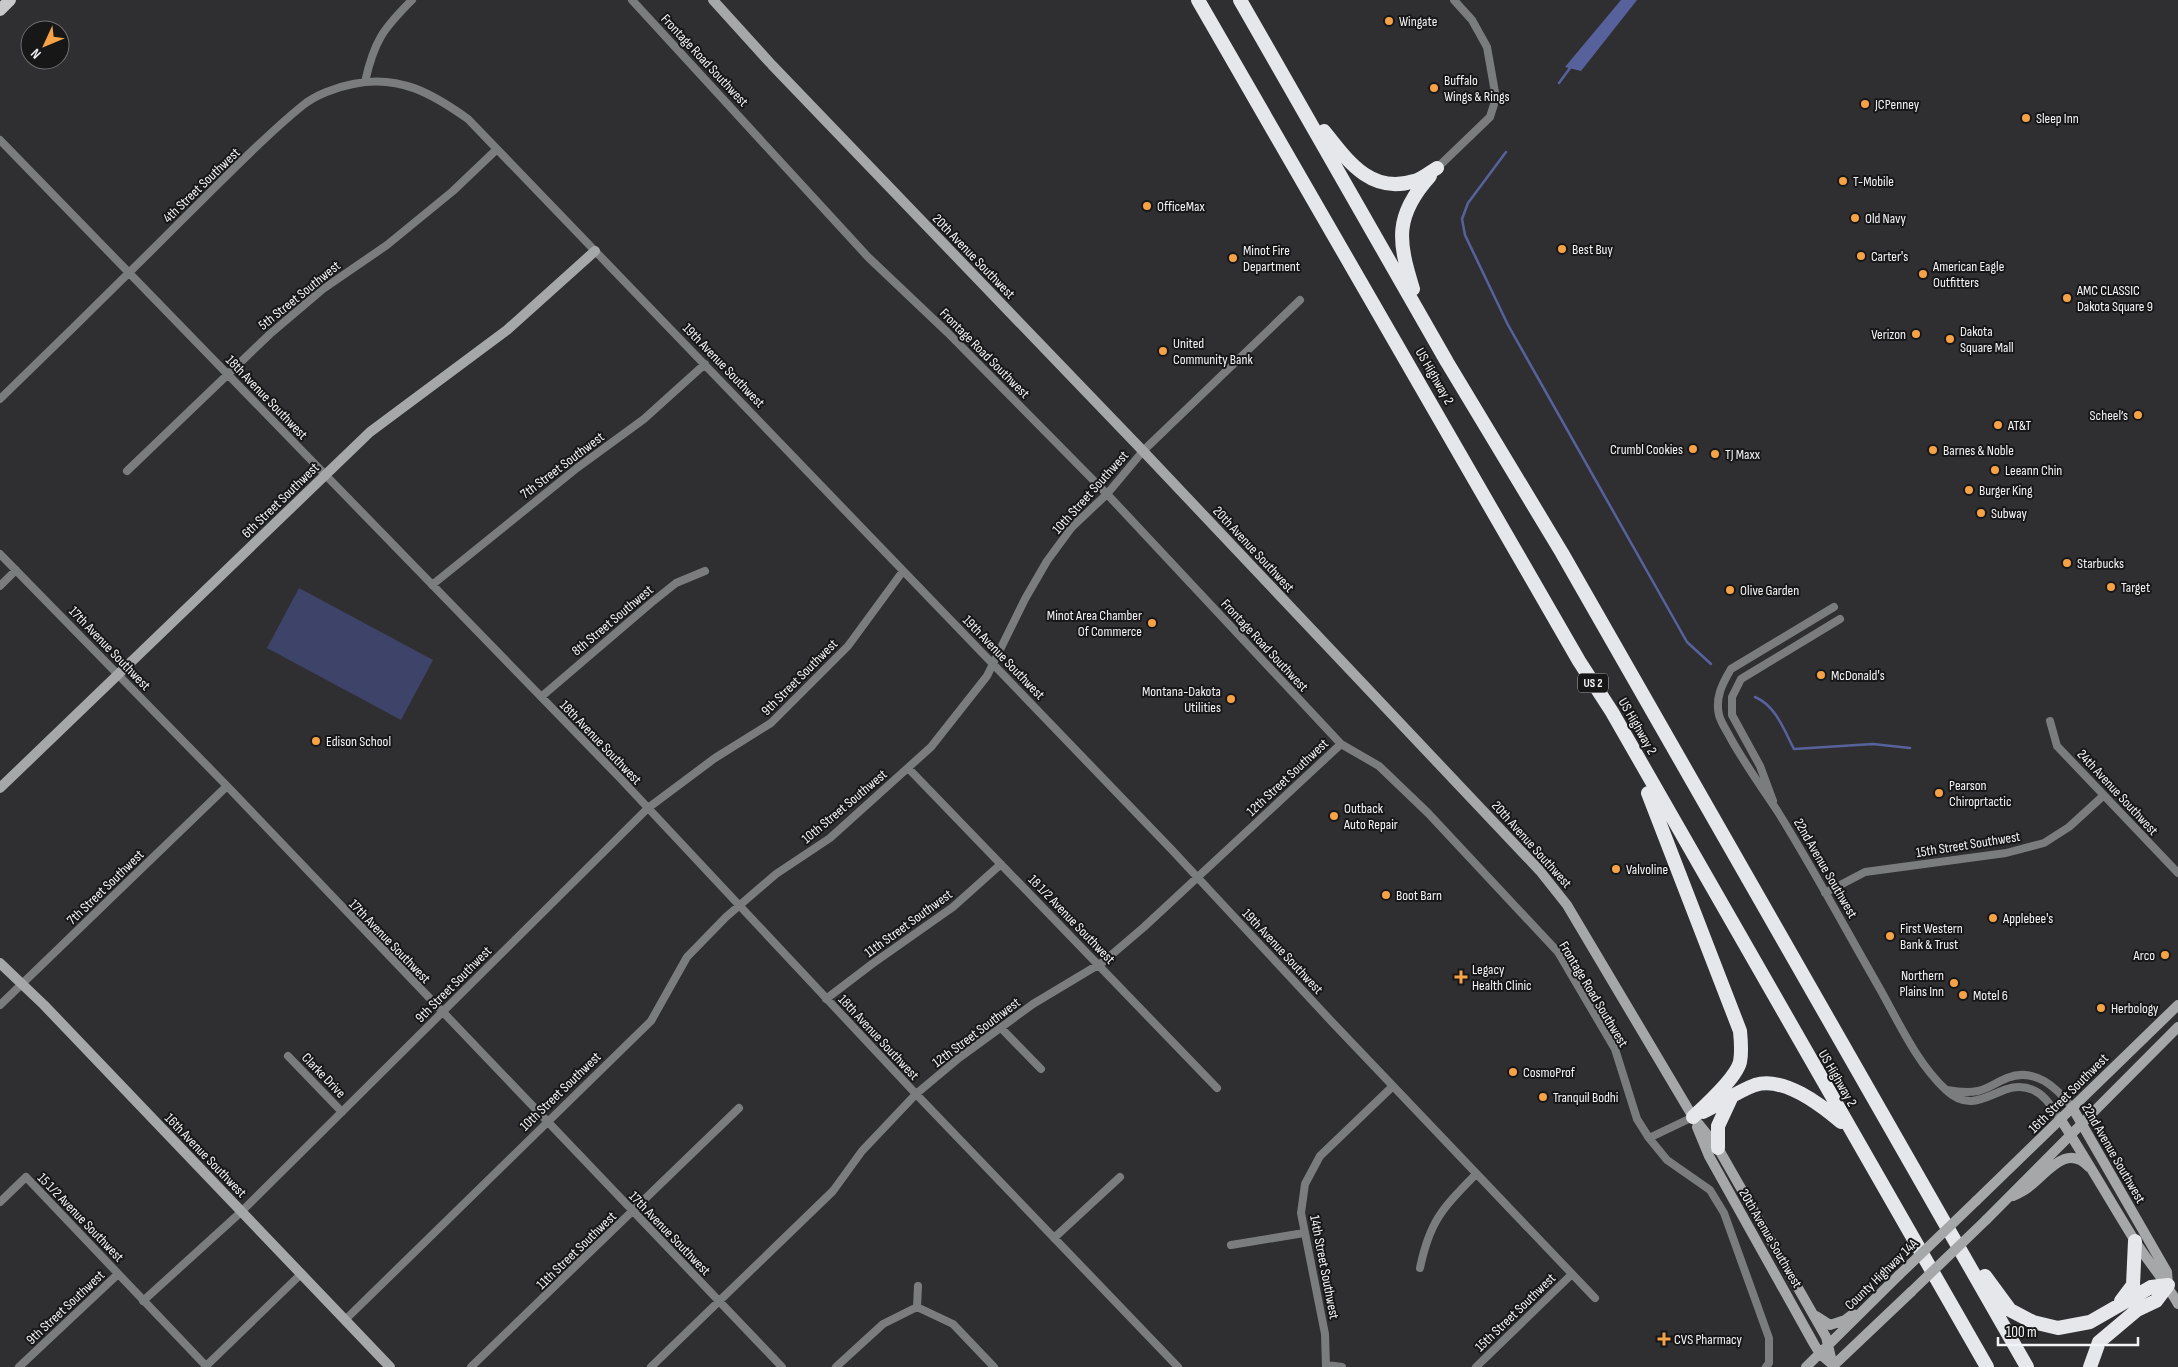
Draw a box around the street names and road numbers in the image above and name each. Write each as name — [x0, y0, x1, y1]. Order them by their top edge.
street label: Frontage Road Southwest — [657, 11, 752, 110]
street label: 4th Street Southwest — [159, 144, 243, 226]
street label: 20th Avenue Southwest — [929, 210, 1019, 302]
street label: 5th Street Southwest — [255, 257, 344, 334]
street label: Frontage Road Southwest — [936, 305, 1033, 402]
street label: 19th Avenue Southwest — [679, 320, 768, 411]
street label: US Highway 2 — [1412, 345, 1458, 408]
street label: 18th Avenue Southwest — [222, 352, 311, 443]
street label: 7th Street Southwest — [517, 428, 608, 502]
street label: 10th Street Southwest — [1049, 447, 1132, 537]
street label: 6th Street Southwest — [238, 459, 323, 542]
street label: 20th Avenue Southwest — [1209, 503, 1298, 596]
street label: 8th Street Southwest — [568, 581, 656, 659]
street label: Frontage Road Southwest — [1217, 596, 1312, 695]
street label: 17th Avenue Southwest — [65, 603, 154, 694]
street label: 19th Avenue Southwest — [959, 612, 1048, 703]
street label: 9th Street Southwest — [758, 636, 841, 719]
road number: US 2 — [1578, 674, 1608, 692]
street label: US Highway 2 — [1615, 695, 1661, 758]
street label: 18th Avenue Southwest — [556, 697, 645, 788]
street label: 12th Street Southwest — [1243, 735, 1332, 820]
street label: 24th Avenue Southwest — [2074, 746, 2162, 839]
street label: 10th Street Southwest — [798, 766, 890, 847]
street label: 20th Avenue Southwest — [1488, 797, 1575, 891]
street label: 22nd Avenue Southwest — [1790, 815, 1861, 921]
street label: 15th Street Southwest — [1915, 828, 2021, 861]
street label: 7th Street Southwest — [63, 846, 147, 928]
street label: 18 1/2 Avenue Southwest — [1025, 871, 1119, 968]
street label: 11th Street Southwest — [861, 886, 956, 961]
street label: 17th Avenue Southwest — [345, 896, 434, 987]
street label: 19th Avenue Southwest — [1239, 905, 1327, 998]
street label: Frontage Road Southwest — [1555, 938, 1632, 1050]
street label: 9th Street Southwest — [412, 943, 495, 1026]
street label: 18th Avenue Southwest — [835, 991, 923, 1084]
street label: 12th Street Southwest — [929, 994, 1024, 1071]
street label: US Highway 2 — [1815, 1047, 1861, 1110]
street label: 10th Street Southwest — [516, 1048, 604, 1134]
street label: Clarke Drive — [298, 1049, 349, 1101]
street label: 16th Street Southwest — [2025, 1050, 2112, 1137]
street label: 22nd Avenue Southwest — [2078, 1100, 2149, 1206]
street label: 16th Avenue Southwest — [161, 1110, 250, 1201]
street label: 15 1/2 Avenue Southwest — [34, 1169, 127, 1265]
street label: 20th Avenue Southwest — [1735, 1186, 1806, 1291]
street label: 17th Avenue Southwest — [625, 1188, 714, 1279]
street label: 11th Street Southwest — [533, 1208, 620, 1293]
street label: 14th Street Southwest — [1306, 1214, 1343, 1321]
street label: County Highway 14A — [1841, 1235, 1922, 1313]
street label: 9th Street Southwest — [23, 1267, 108, 1348]
street label: 15th Street Southwest — [1472, 1270, 1559, 1355]

